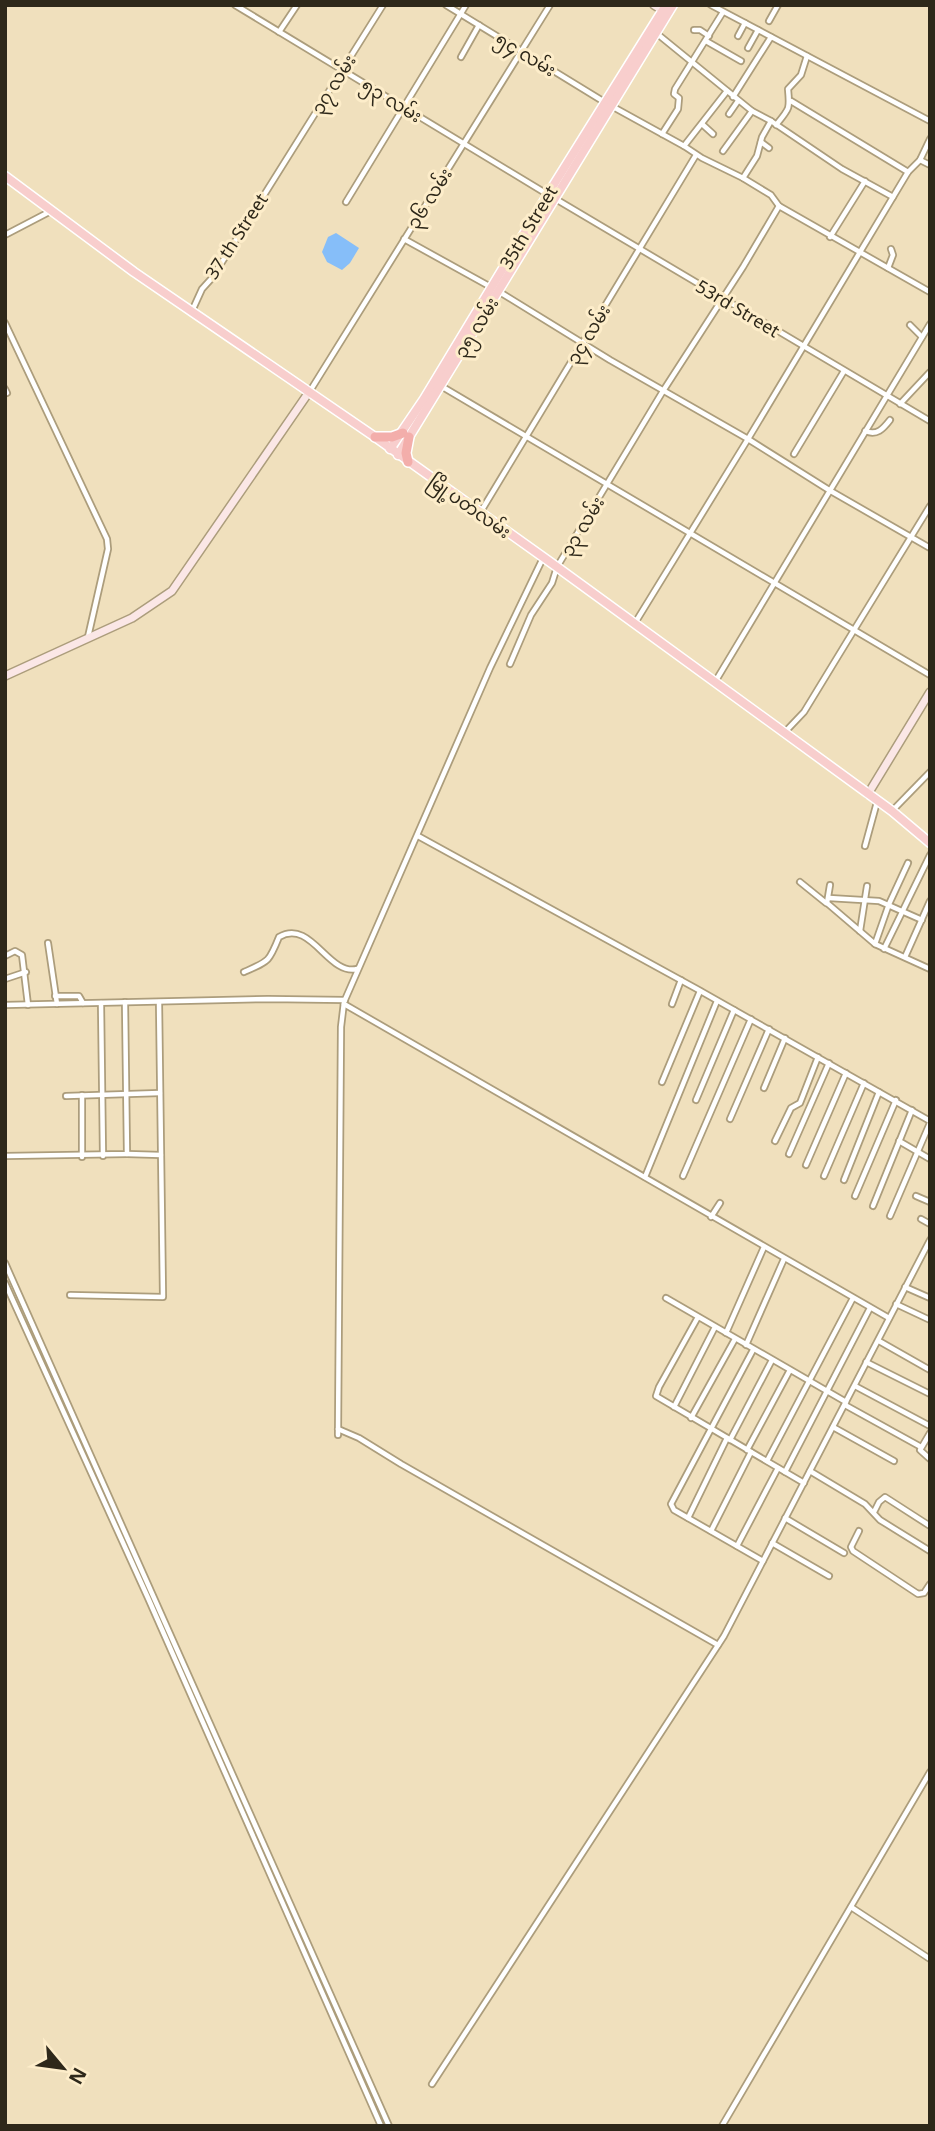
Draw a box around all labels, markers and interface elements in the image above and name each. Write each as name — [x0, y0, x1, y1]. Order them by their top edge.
street label: ၅၄ လမ်း — [489, 27, 561, 85]
street label: ၃၇ လမ်း — [305, 50, 364, 121]
street label: ၅၃ လမ်း — [355, 73, 427, 131]
street label: ၃၆ လမ်း — [401, 163, 460, 235]
street label: 35th Street — [494, 180, 563, 273]
street label: 37 th Street — [199, 188, 273, 284]
street label: 53rd Street — [692, 274, 785, 343]
street label: ၃၅ လမ်း — [449, 292, 507, 364]
street label: ၃၄ လမ်း — [561, 300, 619, 370]
street label: မြို့ပတ်လမ်း — [422, 468, 517, 547]
street label: ၃၃ လမ်း — [555, 492, 613, 562]
north arrow — [28, 2033, 98, 2103]
text: N — [63, 2063, 93, 2089]

